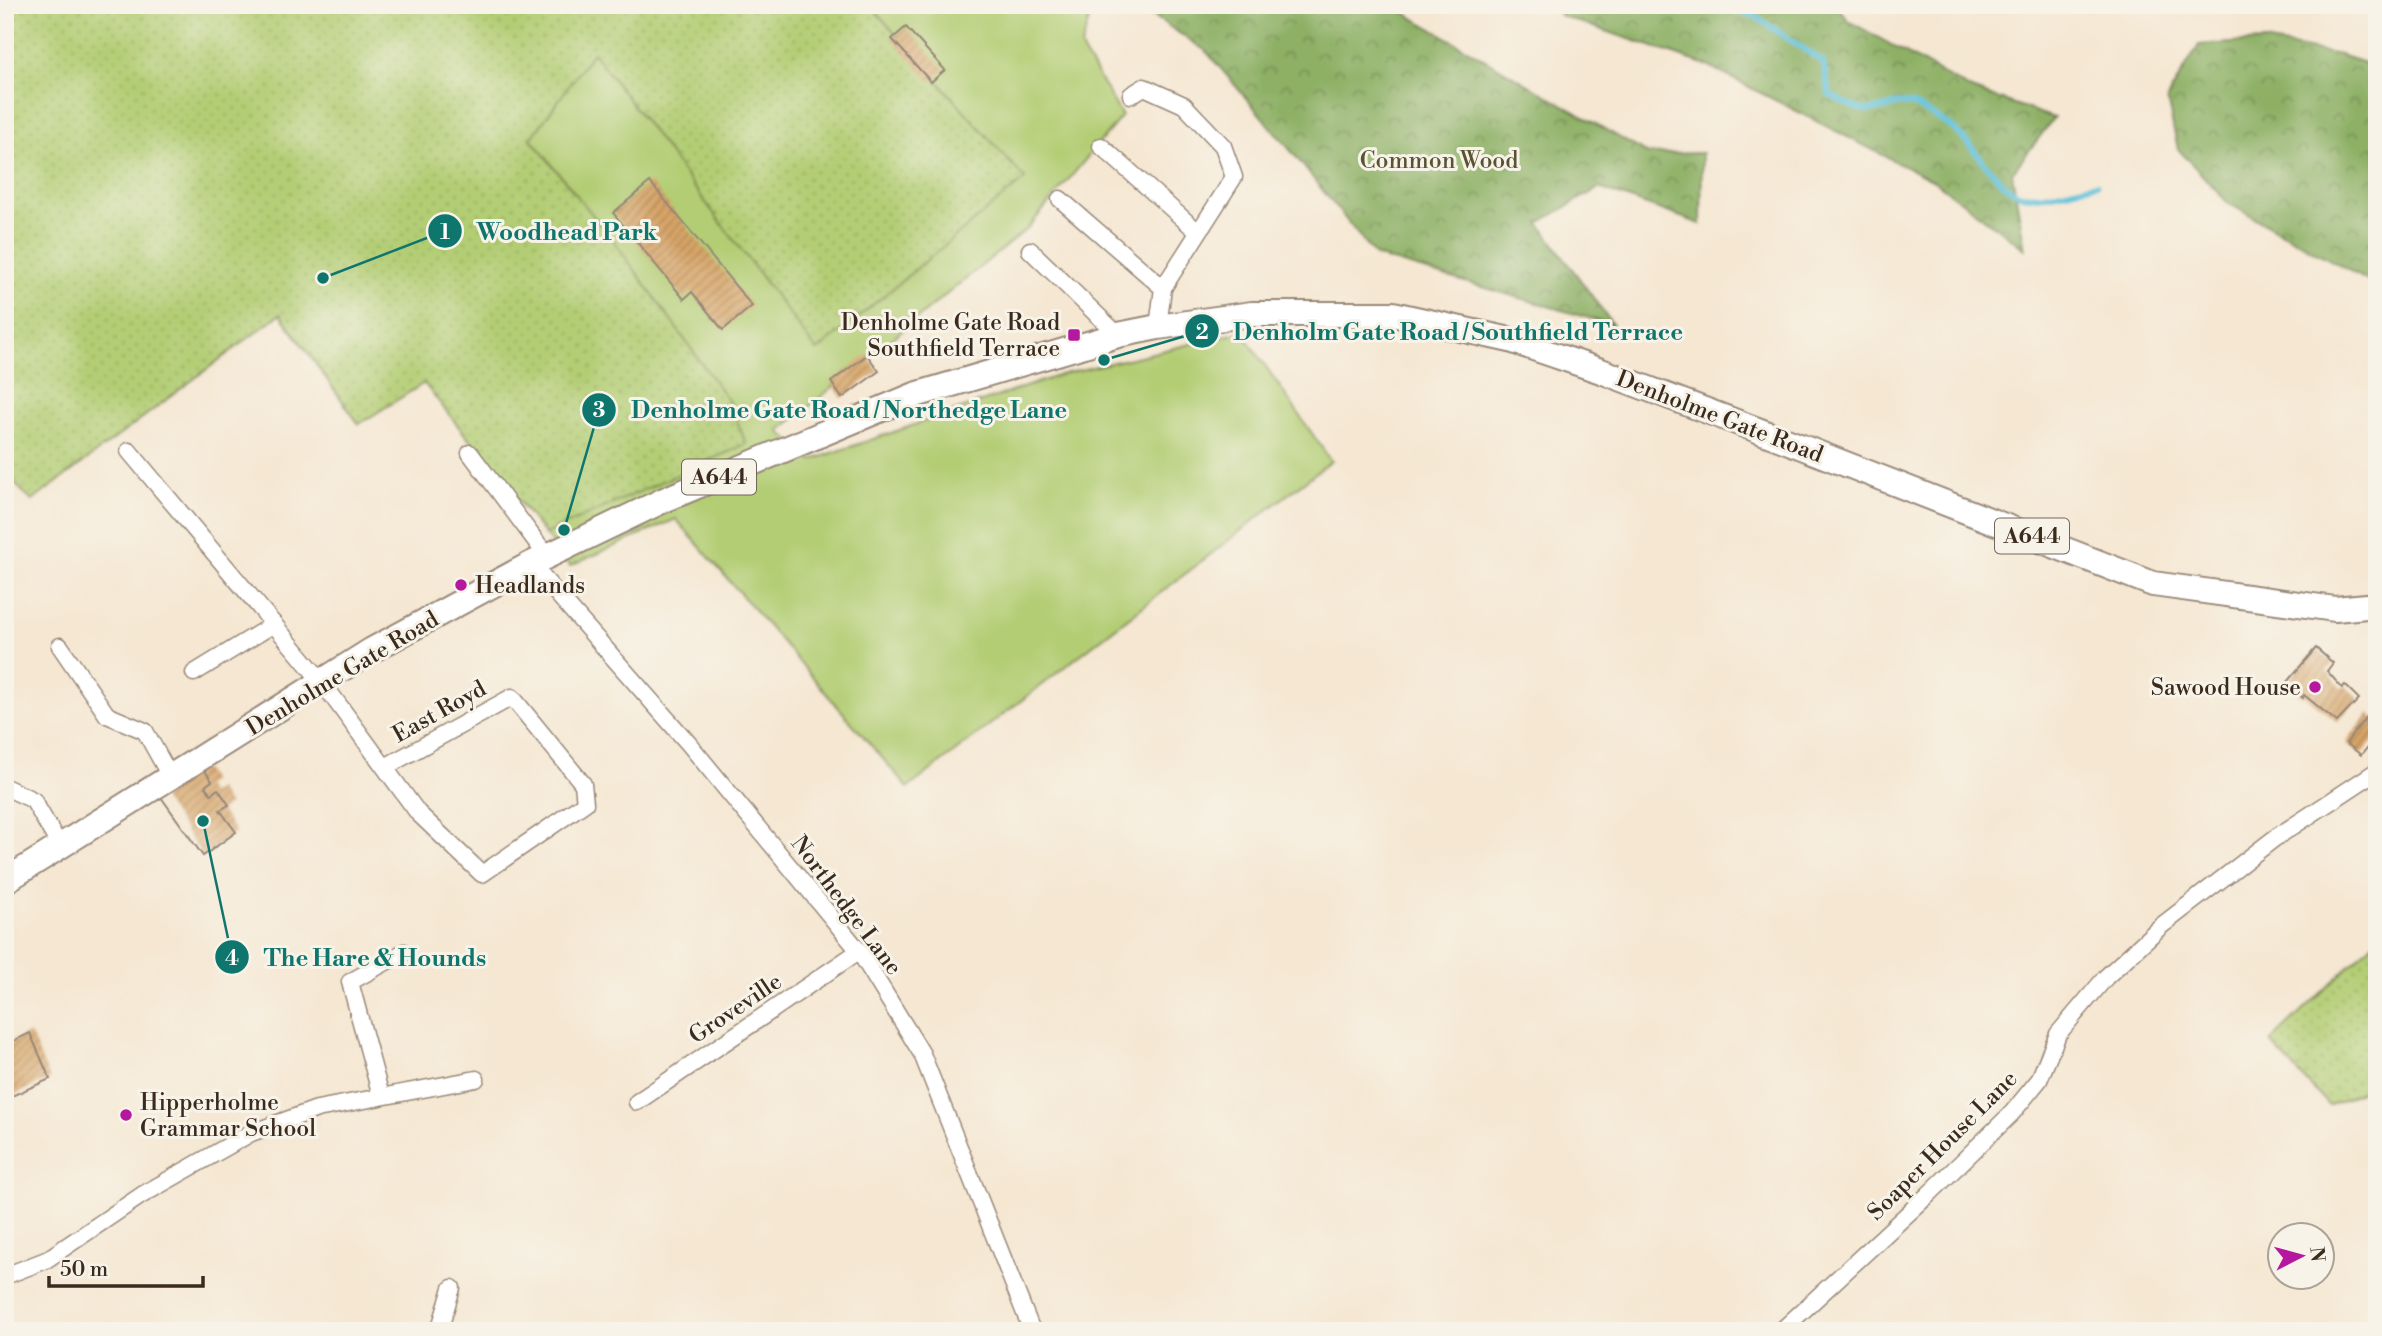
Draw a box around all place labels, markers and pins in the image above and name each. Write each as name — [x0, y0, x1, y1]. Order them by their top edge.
callout: Woodhead Park — [427, 209, 671, 254]
place label: Denholme Gate Road Southfield Terrace — [841, 309, 1060, 363]
callout: Denholm Gate Road / Southfield Terrace — [1184, 309, 1698, 354]
marker: Denholme Gate Road Southfield Terrace — [1066, 327, 1082, 343]
callout: Denholme Gate Road / Northedge Lane — [582, 387, 1081, 432]
place label: Headlands — [475, 572, 585, 600]
marker: Headlands — [453, 577, 469, 593]
place label: Sawood House — [2151, 674, 2301, 702]
marker: Sawood House — [2307, 679, 2323, 695]
callout: The Hare & Hounds — [214, 935, 500, 980]
place label: Hipperholme Grammar School — [140, 1089, 316, 1143]
marker: Hipperholme Grammar School — [118, 1107, 134, 1123]

